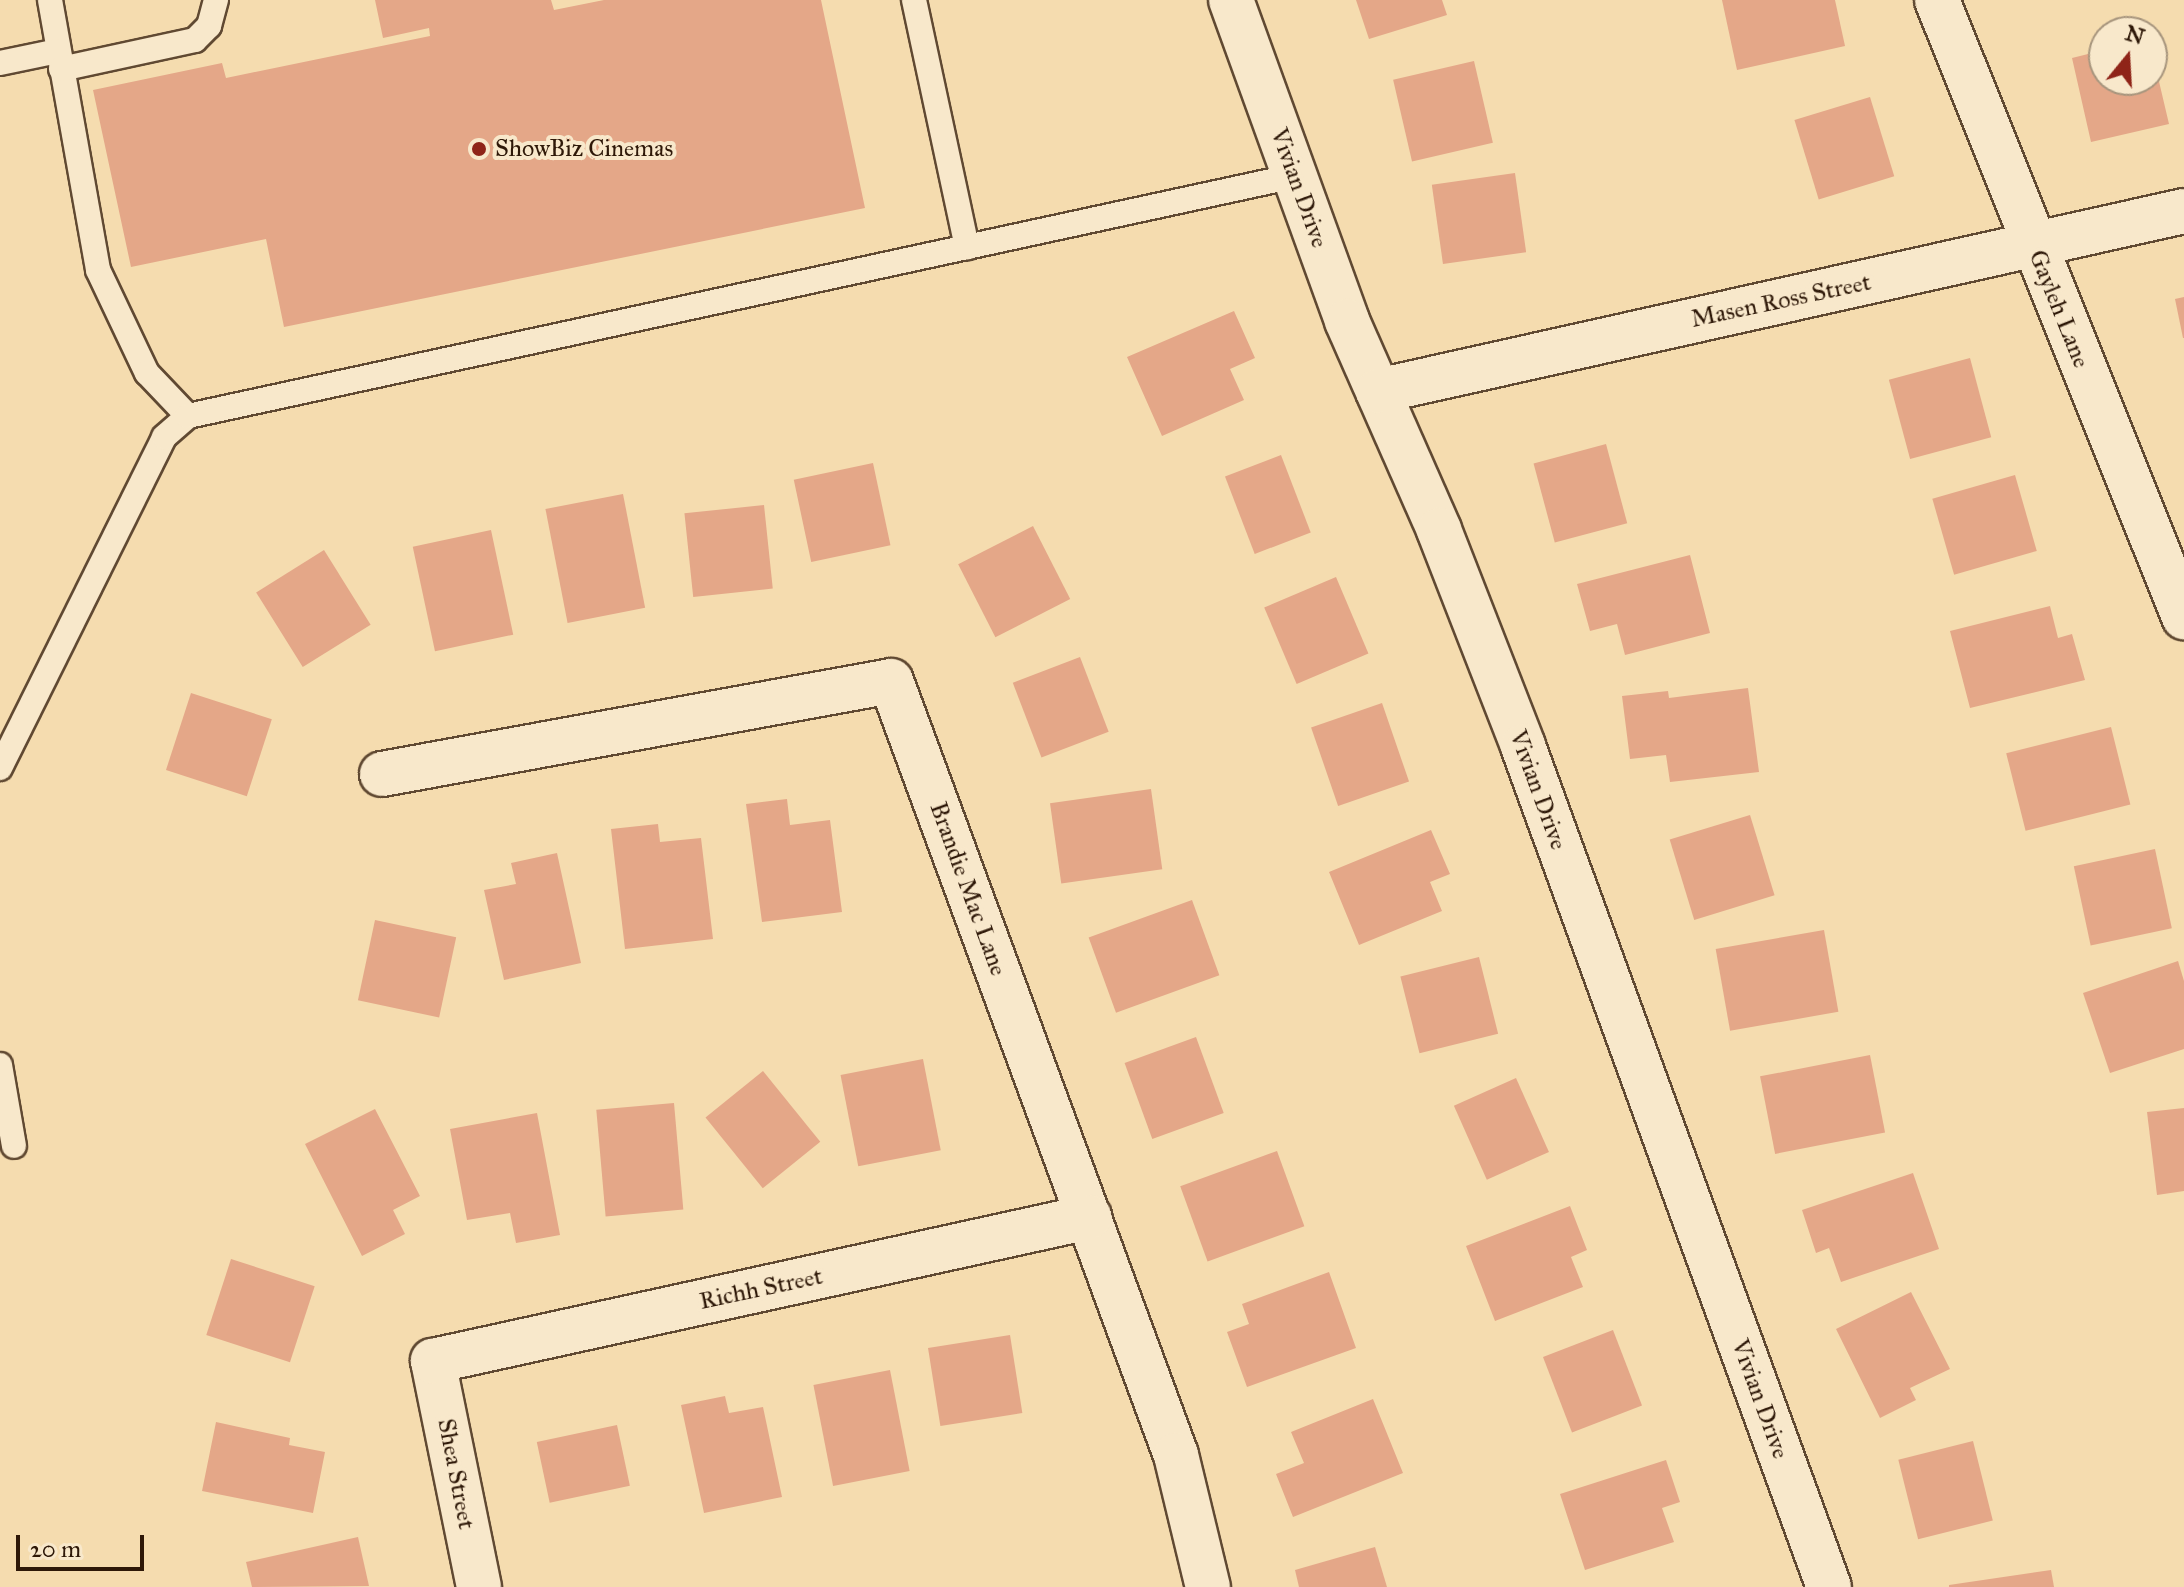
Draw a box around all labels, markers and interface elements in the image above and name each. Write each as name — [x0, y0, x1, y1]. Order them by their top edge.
north arrow — [2088, 16, 2168, 96]
text: N — [2122, 19, 2148, 50]
street label: Vivian Drive — [1264, 124, 1334, 252]
place label: ShowBiz Cinemas — [495, 135, 673, 163]
marker: ShowBiz Cinemas — [470, 140, 488, 158]
street label: Gayleh Lane — [2022, 246, 2096, 372]
street label: Masen Ross Street — [1688, 268, 1874, 334]
street label: Vivian Drive — [1503, 726, 1573, 854]
street label: Brandie Mac Lane — [923, 798, 1013, 980]
street label: Richh Street — [697, 1262, 825, 1316]
street label: Vivian Drive — [1725, 1335, 1795, 1463]
street label: Shea Street — [431, 1416, 481, 1532]
scale bar — [20, 1519, 148, 1569]
text: 20 m — [30, 1534, 81, 1564]

